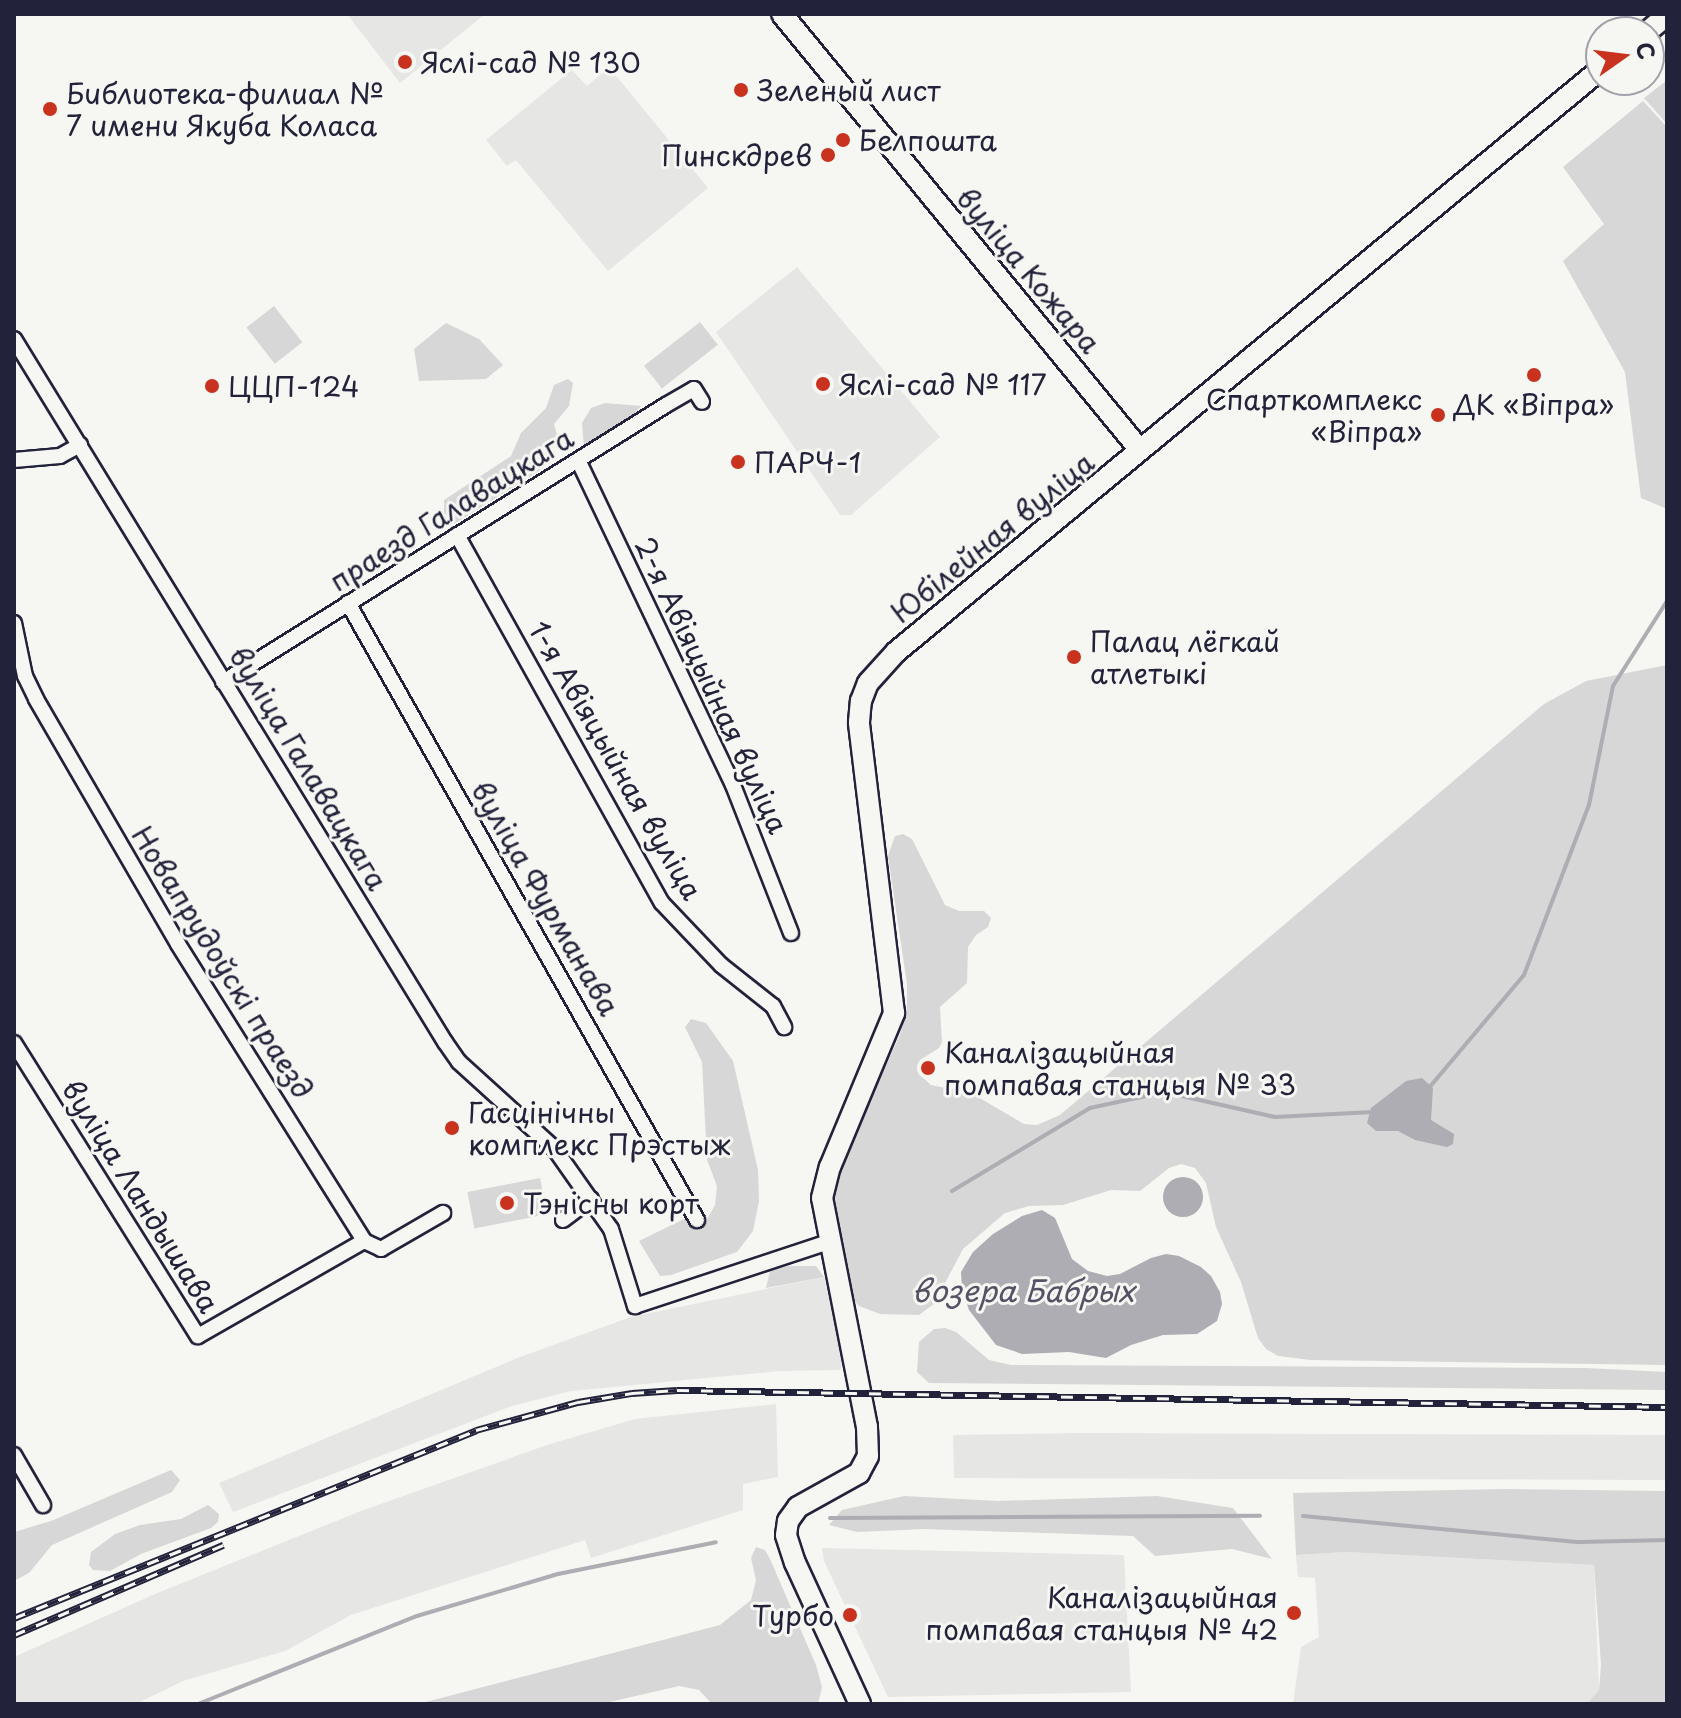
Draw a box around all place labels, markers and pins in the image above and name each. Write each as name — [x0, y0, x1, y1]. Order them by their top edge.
place label: Яслі-сад № 130 — [421, 45, 641, 79]
marker: Яслі-сад № 130 — [396, 53, 414, 71]
place label: Зеленый лист — [757, 73, 942, 107]
place label: Библиотека-филиал № 7 имени Якуба Коласа — [66, 76, 384, 142]
marker: Зеленый лист — [732, 81, 750, 99]
marker: Библиотека-филиал № 7 имени Якуба Коласа — [41, 100, 59, 118]
place label: Белпошта — [859, 123, 997, 157]
marker: Белпошта — [834, 131, 852, 149]
place label: Пинскдрев — [661, 138, 812, 172]
marker: Пинскдрев — [819, 146, 837, 164]
marker: ДК «Віпра» — [1525, 366, 1543, 384]
place label: Яслі-сад № 117 — [839, 367, 1047, 401]
place label: ЦЦП-124 — [228, 369, 359, 403]
marker: Яслі-сад № 117 — [814, 375, 832, 393]
marker: ЦЦП-124 — [203, 377, 221, 395]
place label: Спарткомплекс «Віпра» — [1206, 382, 1422, 448]
place label: ДК «Віпра» — [1453, 387, 1615, 421]
marker: Спарткомплекс «Віпра» — [1429, 406, 1447, 424]
place label: ПАРЧ-1 — [754, 445, 861, 479]
marker: ПАРЧ-1 — [729, 453, 747, 471]
place label: Палац лёгкай атлетыкі — [1090, 624, 1281, 690]
marker: Палац лёгкай атлетыкі — [1065, 648, 1083, 666]
place label: Каналізацыйная помпавая станцыя № 33 — [944, 1035, 1296, 1101]
marker: Каналізацыйная помпавая станцыя № 33 — [919, 1059, 937, 1077]
place label: Гасцінічны комплекс Прэстыж — [468, 1095, 731, 1161]
marker: Гасцінічны комплекс Прэстыж — [443, 1119, 461, 1137]
place label: Тэнісны корт — [523, 1186, 700, 1220]
marker: Тэнісны корт — [498, 1194, 516, 1212]
place label: Каналізацыйная помпавая станцыя № 42 — [926, 1580, 1278, 1646]
place label: Турбо — [752, 1598, 834, 1632]
marker: Каналізацыйная помпавая станцыя № 42 — [1285, 1604, 1303, 1622]
marker: Турбо — [841, 1606, 859, 1624]

